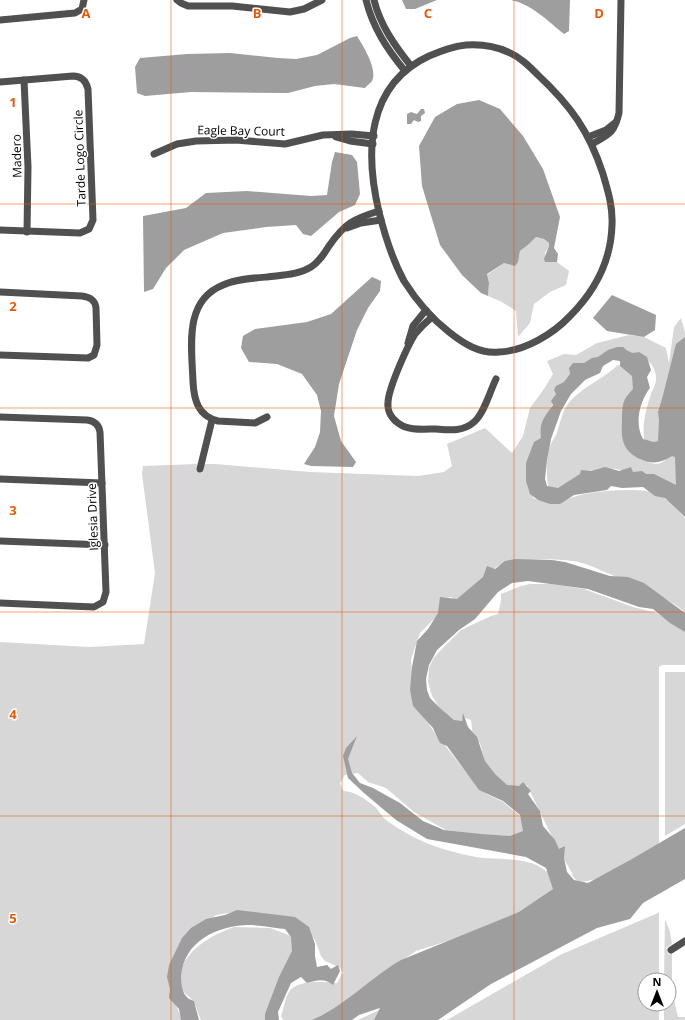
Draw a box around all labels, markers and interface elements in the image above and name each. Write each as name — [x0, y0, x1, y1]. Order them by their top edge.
text: A — [82, 4, 91, 22]
text: B — [253, 4, 262, 22]
text: C — [424, 4, 432, 22]
text: D — [594, 4, 604, 22]
text: 1 — [9, 93, 17, 111]
street label: Tarde Logo Circle — [69, 109, 90, 207]
street label: Eagle Bay Court — [197, 121, 285, 140]
street label: Madero — [8, 134, 25, 178]
text: 2 — [9, 297, 17, 315]
street label: Iglesia Drive — [83, 483, 102, 551]
text: 3 — [9, 501, 17, 519]
text: 4 — [9, 705, 17, 723]
text: 5 — [9, 909, 17, 927]
north arrow — [637, 972, 677, 1012]
text: N — [653, 974, 661, 989]

